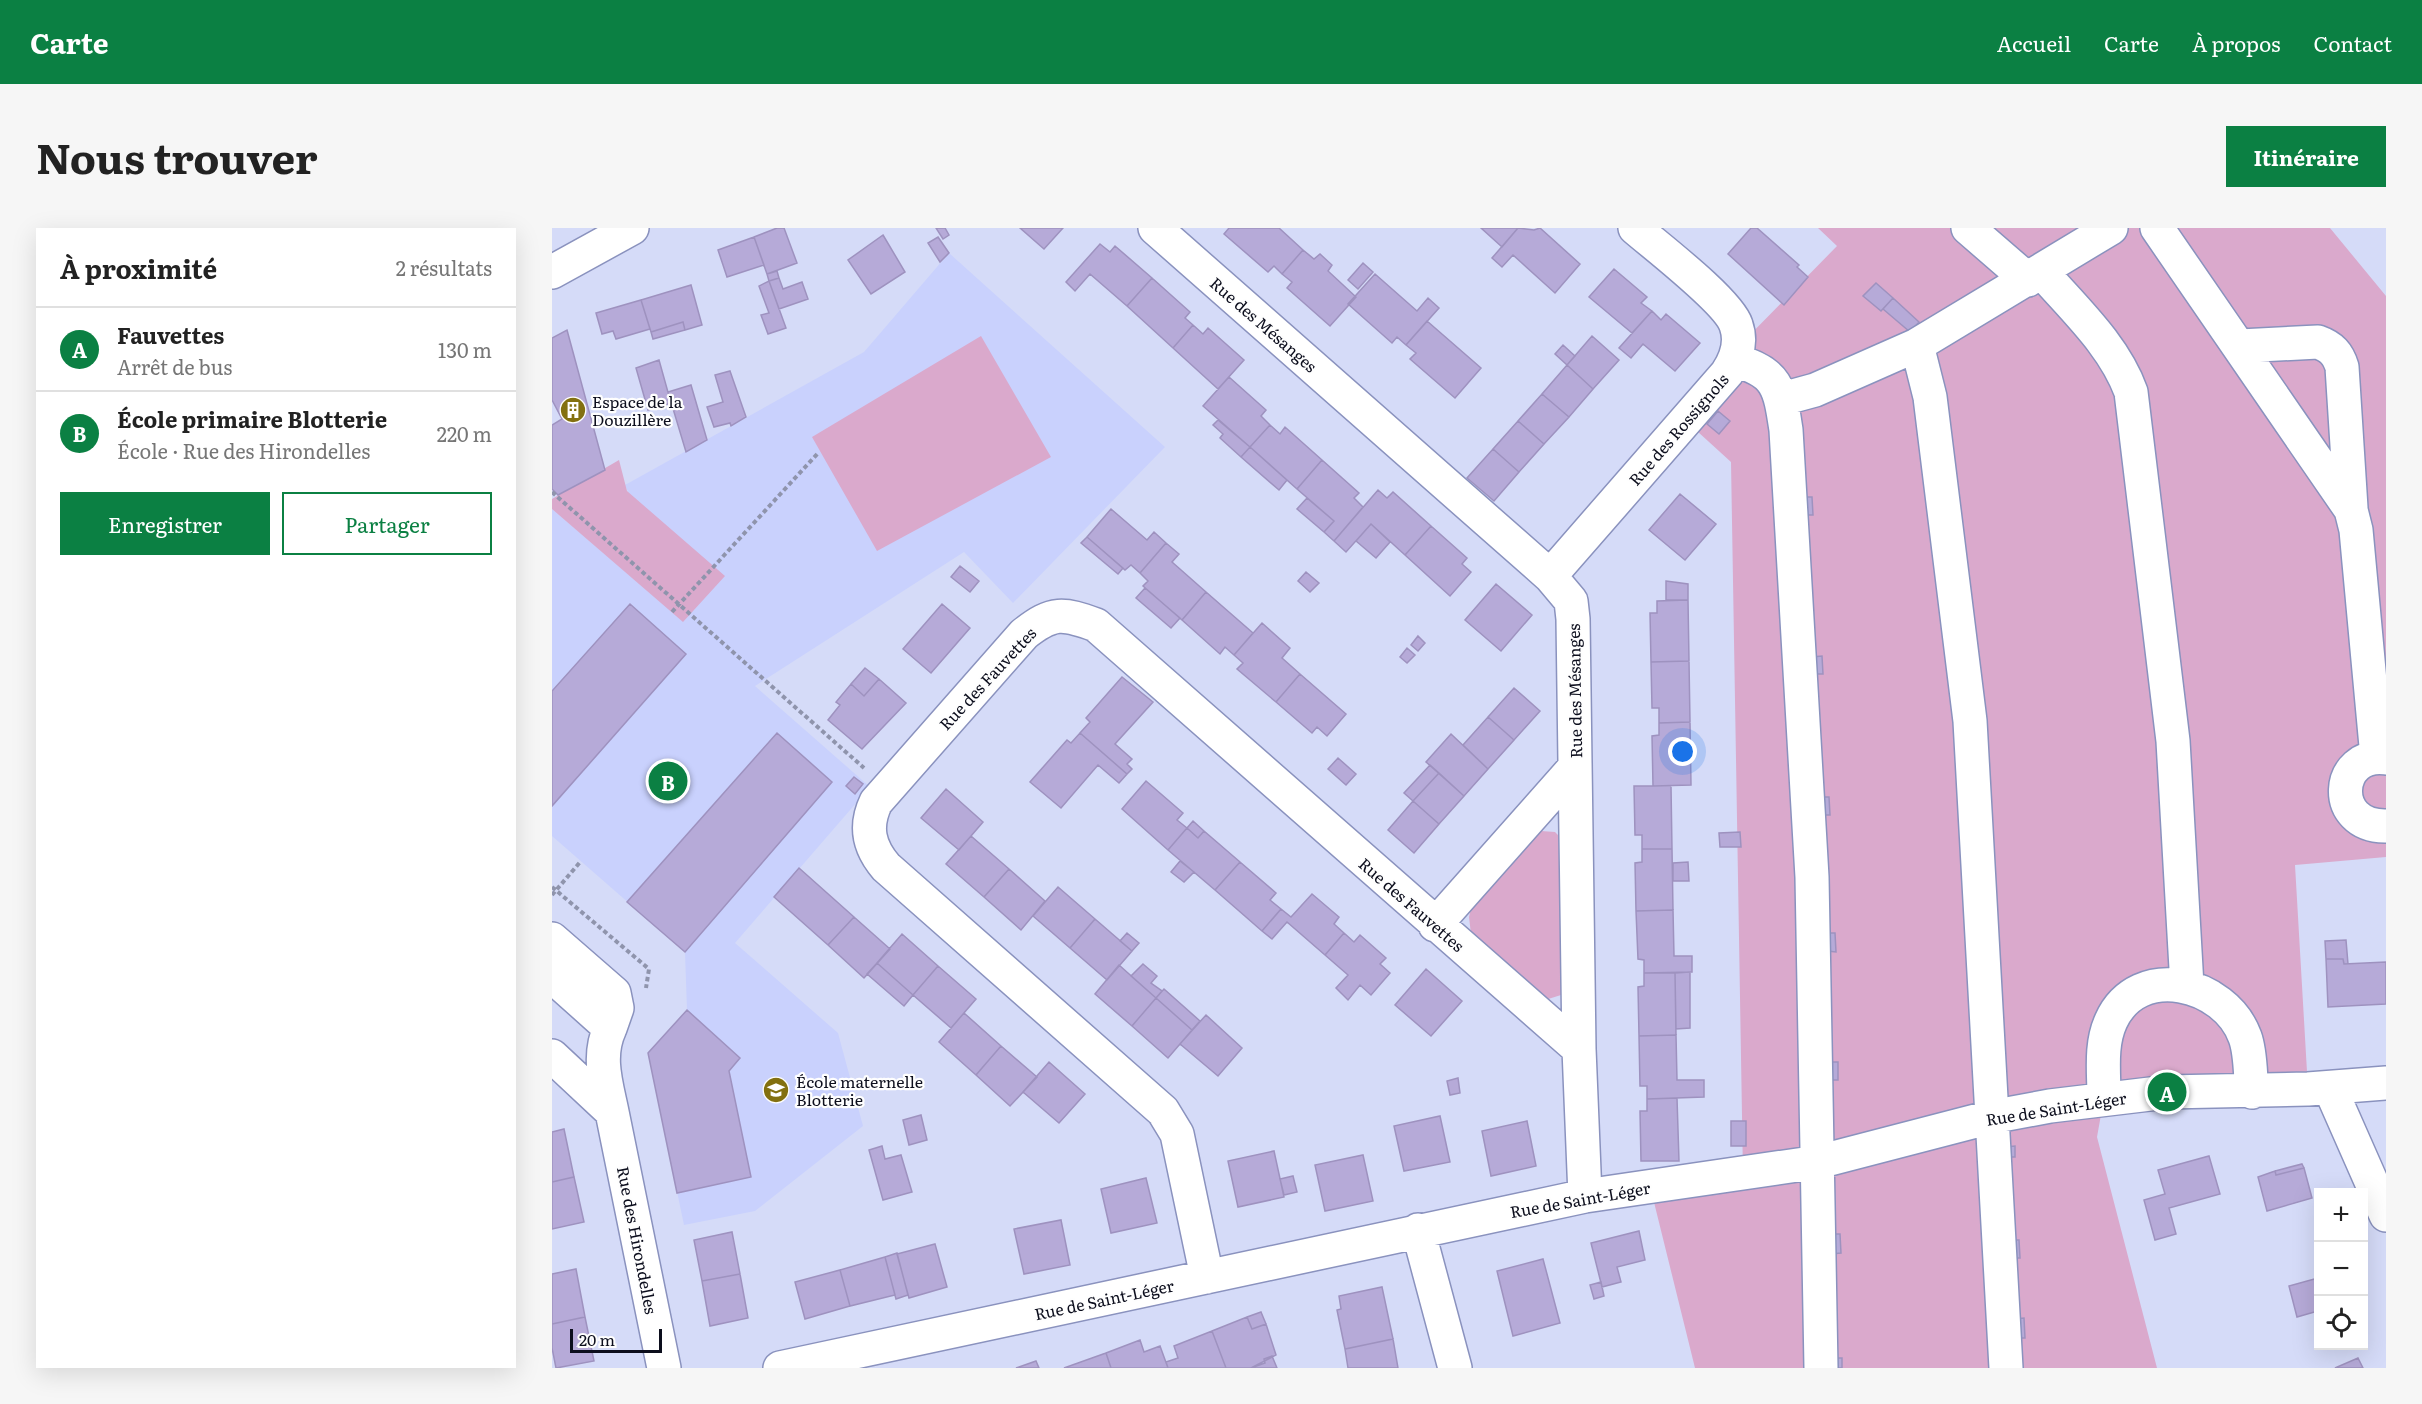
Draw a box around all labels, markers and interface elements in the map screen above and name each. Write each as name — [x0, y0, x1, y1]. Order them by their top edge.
text: Carte — [30, 21, 109, 63]
text: Accueil — [1997, 27, 2071, 58]
text: Carte — [2104, 27, 2159, 58]
text: À propos — [2192, 27, 2281, 58]
text: Contact — [2314, 27, 2392, 58]
text: Nous trouver — [36, 125, 318, 187]
button: Itinéraire — [2226, 126, 2386, 187]
text: À proximité — [60, 248, 217, 287]
text: 2 résultats — [396, 252, 492, 282]
street label: Rue des Mésanges — [1205, 271, 1323, 377]
text: Fauvettes — [117, 318, 224, 351]
text: A — [72, 334, 87, 364]
text: 130 m — [438, 334, 492, 364]
text: Arrêt de bus — [117, 351, 232, 381]
street label: Rue des Rossignols — [1622, 368, 1734, 490]
place label: Espace de la Douzillère — [592, 389, 683, 431]
building icon: Espace de la Douzillère — [558, 395, 588, 425]
text: École primaire Blotterie — [117, 402, 387, 435]
text: B — [73, 418, 86, 448]
text: 220 m — [437, 418, 492, 448]
text: École · Rue des Hirondelles — [117, 435, 370, 465]
button: Enregistrer — [60, 492, 270, 555]
button: Partager — [282, 492, 492, 555]
street label: Rue des Fauvettes — [933, 621, 1041, 735]
street label: Rue des Mésanges — [1561, 623, 1587, 759]
your location — [1668, 737, 1697, 766]
pin: B — [648, 758, 688, 804]
street label: Rue des Fauvettes — [1354, 851, 1470, 957]
place label: École maternelle Blotterie — [796, 1069, 923, 1111]
pin: A — [2148, 1070, 2186, 1114]
school or university icon: École maternelle Blotterie — [761, 1075, 791, 1105]
street label: Rue de Saint-Léger — [1984, 1085, 2128, 1131]
street label: Rue des Hirondelles — [612, 1164, 664, 1316]
street label: Rue de Saint-Léger — [1508, 1175, 1652, 1223]
map controls — [2314, 1188, 2368, 1350]
button: + — [2314, 1188, 2368, 1242]
button: − — [2314, 1242, 2368, 1296]
street label: Rue de Saint-Léger — [1032, 1272, 1176, 1326]
button: locate — [2314, 1296, 2368, 1350]
scale bar — [570, 1326, 662, 1354]
text: 20 m — [579, 1327, 615, 1351]

